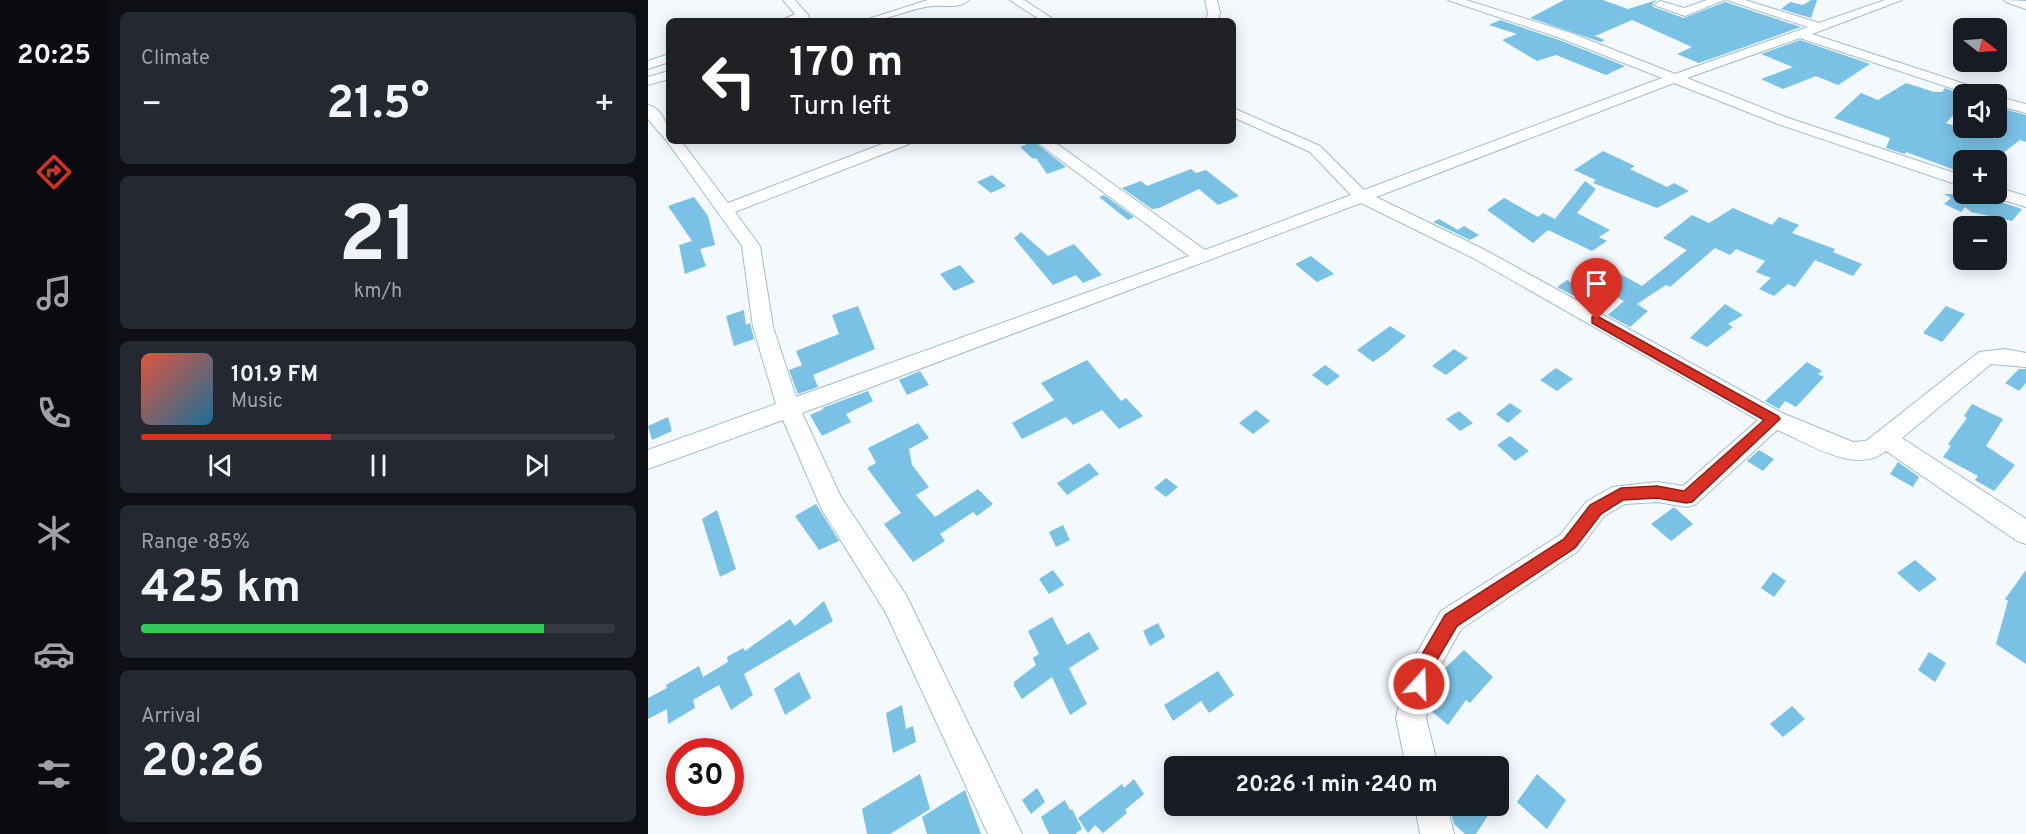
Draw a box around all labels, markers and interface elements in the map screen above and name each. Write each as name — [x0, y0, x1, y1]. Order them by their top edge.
north arrow — [1953, 18, 2007, 72]
map controls — [1953, 18, 2007, 270]
text: 170 m — [789, 38, 903, 91]
text: 20:25 — [17, 39, 91, 73]
icon: left — [690, 42, 768, 120]
text: Climate — [141, 46, 210, 72]
text: 21.5° — [327, 77, 429, 134]
button: sound — [1953, 84, 2007, 138]
text: − — [141, 85, 162, 127]
text: + — [594, 85, 615, 127]
text: Turn left — [789, 90, 891, 124]
button: + — [1953, 150, 2007, 204]
icon: directions — [33, 151, 75, 193]
text: 21 — [339, 190, 417, 289]
button: − — [1953, 216, 2007, 270]
pin — [1571, 258, 1622, 320]
icon: arrive — [1580, 267, 1613, 300]
icon: music — [33, 272, 75, 314]
text: km/h — [354, 279, 402, 305]
text: 101.9 FM — [231, 362, 318, 389]
text: Music — [231, 389, 283, 415]
icon: phone — [33, 392, 75, 434]
icon: previous — [204, 449, 237, 482]
icon: pause — [362, 449, 395, 482]
icon: next — [520, 449, 553, 482]
icon: climate — [33, 512, 75, 554]
text: Range · 85% — [141, 530, 250, 556]
text: 425 km — [141, 561, 301, 618]
icon: car — [33, 633, 75, 675]
position arrow — [1387, 652, 1451, 716]
text: Arrival — [141, 704, 201, 730]
text: 20:26 — [141, 735, 264, 792]
speed limit sign: 30 — [666, 738, 744, 816]
icon: filters — [33, 753, 75, 795]
text: 20:26 · 1 min · 240 m — [1236, 772, 1437, 799]

